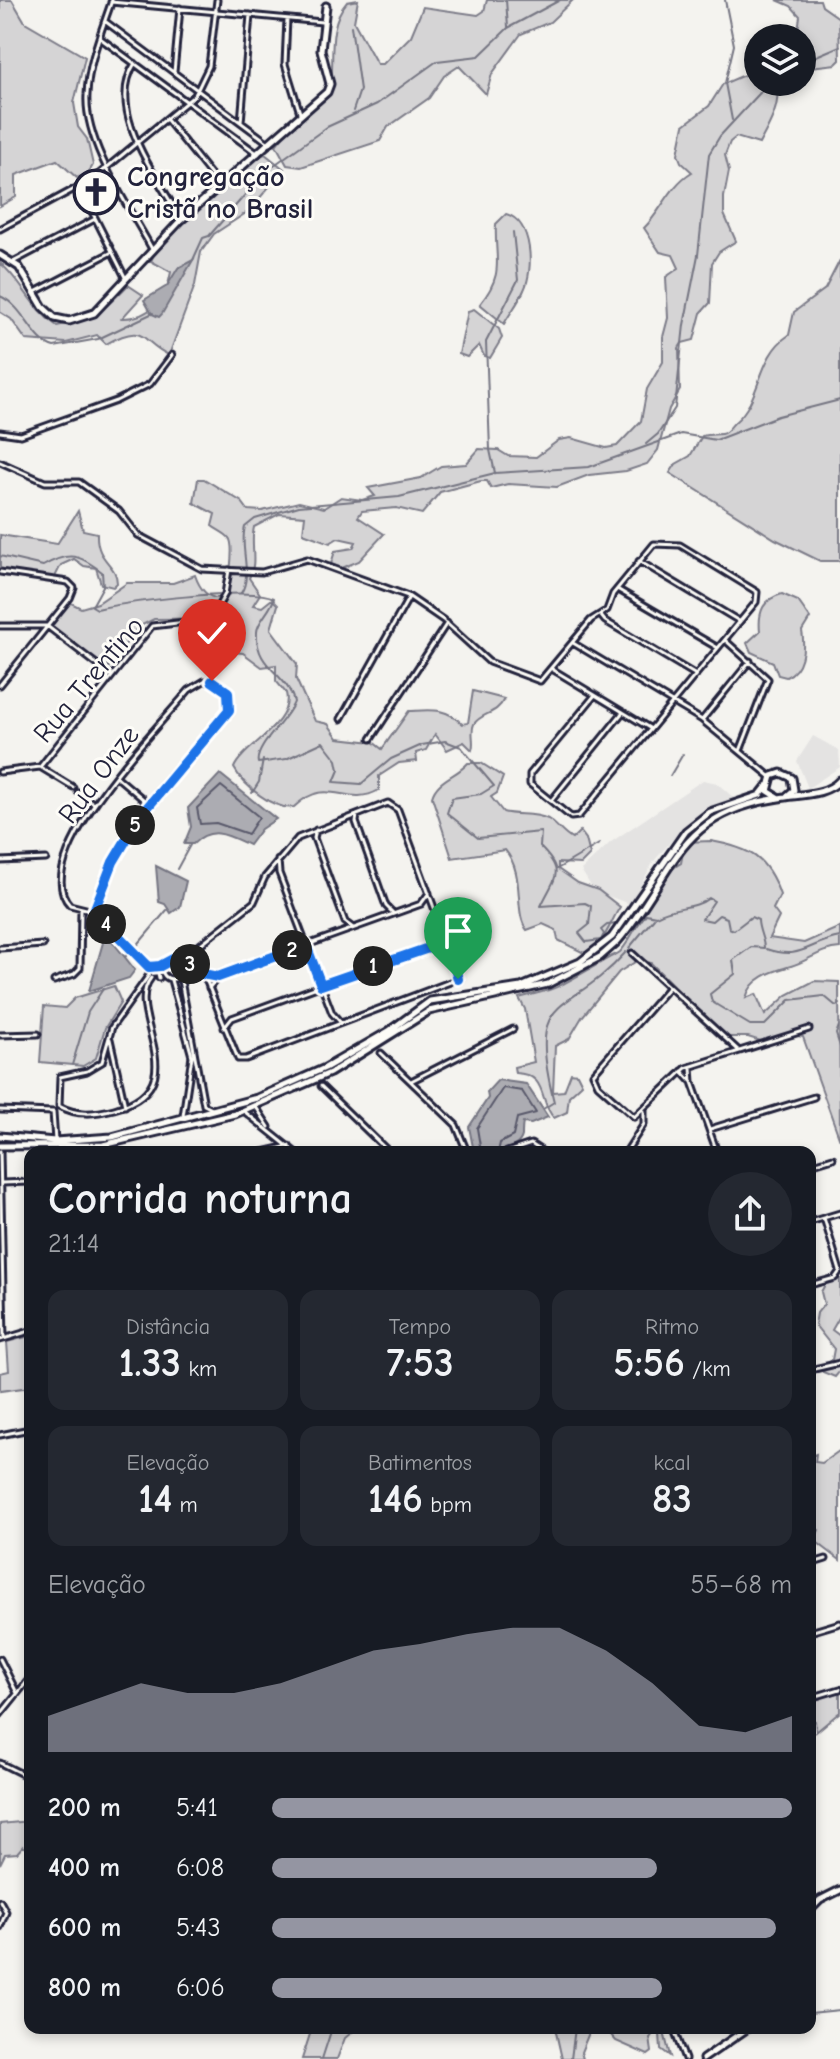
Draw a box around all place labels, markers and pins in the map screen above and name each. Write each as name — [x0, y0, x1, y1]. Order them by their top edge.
place label: Congregação Cristã no Brasil — [127, 161, 313, 225]
church icon: Congregação Cristã no Brasil — [72, 168, 120, 216]
pin — [178, 599, 246, 681]
pin: 5 — [115, 805, 155, 845]
pin — [424, 897, 492, 979]
pin: 4 — [86, 904, 126, 944]
pin: 2 — [272, 930, 312, 970]
pin: 3 — [170, 944, 210, 984]
pin: 1 — [353, 946, 393, 986]

